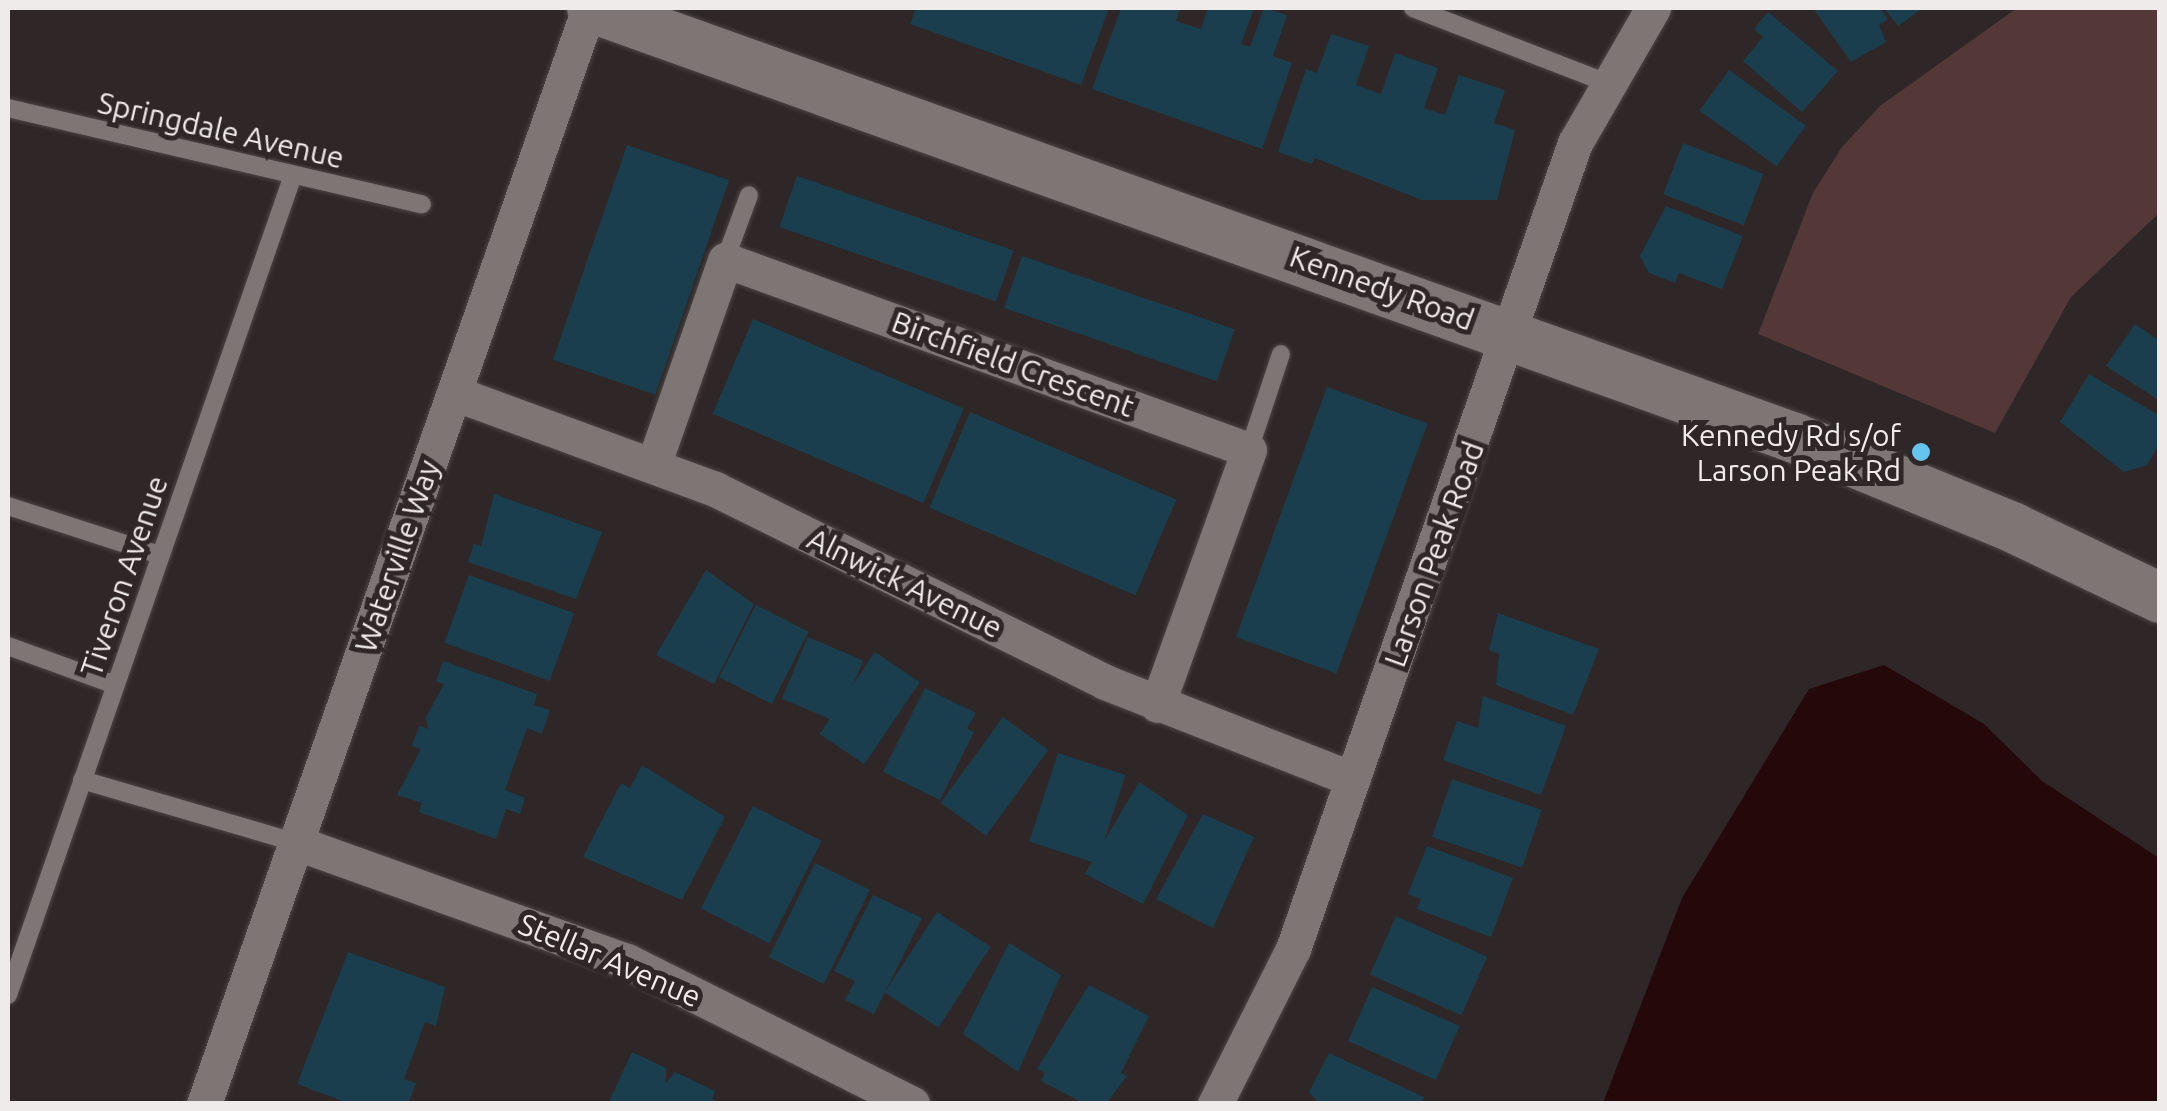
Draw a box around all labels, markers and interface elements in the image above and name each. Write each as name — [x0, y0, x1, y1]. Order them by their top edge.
street label: Springdale Avenue — [94, 84, 348, 176]
street label: Kennedy Road — [1285, 238, 1479, 338]
street label: Birchfield Crescent — [887, 303, 1139, 425]
place label: Kennedy Rd s/of Larson Peak Rd — [1681, 417, 1901, 488]
street label: Larson Peak Road — [1377, 436, 1491, 672]
marker: Kennedy Rd s/of Larson Peak Rd — [1910, 441, 1932, 463]
street label: Waterville Way — [347, 455, 447, 657]
street label: Tiveron Avenue — [73, 471, 175, 681]
street label: Alnwick Avenue — [802, 520, 1008, 646]
street label: Stellar Avenue — [513, 905, 707, 1015]

